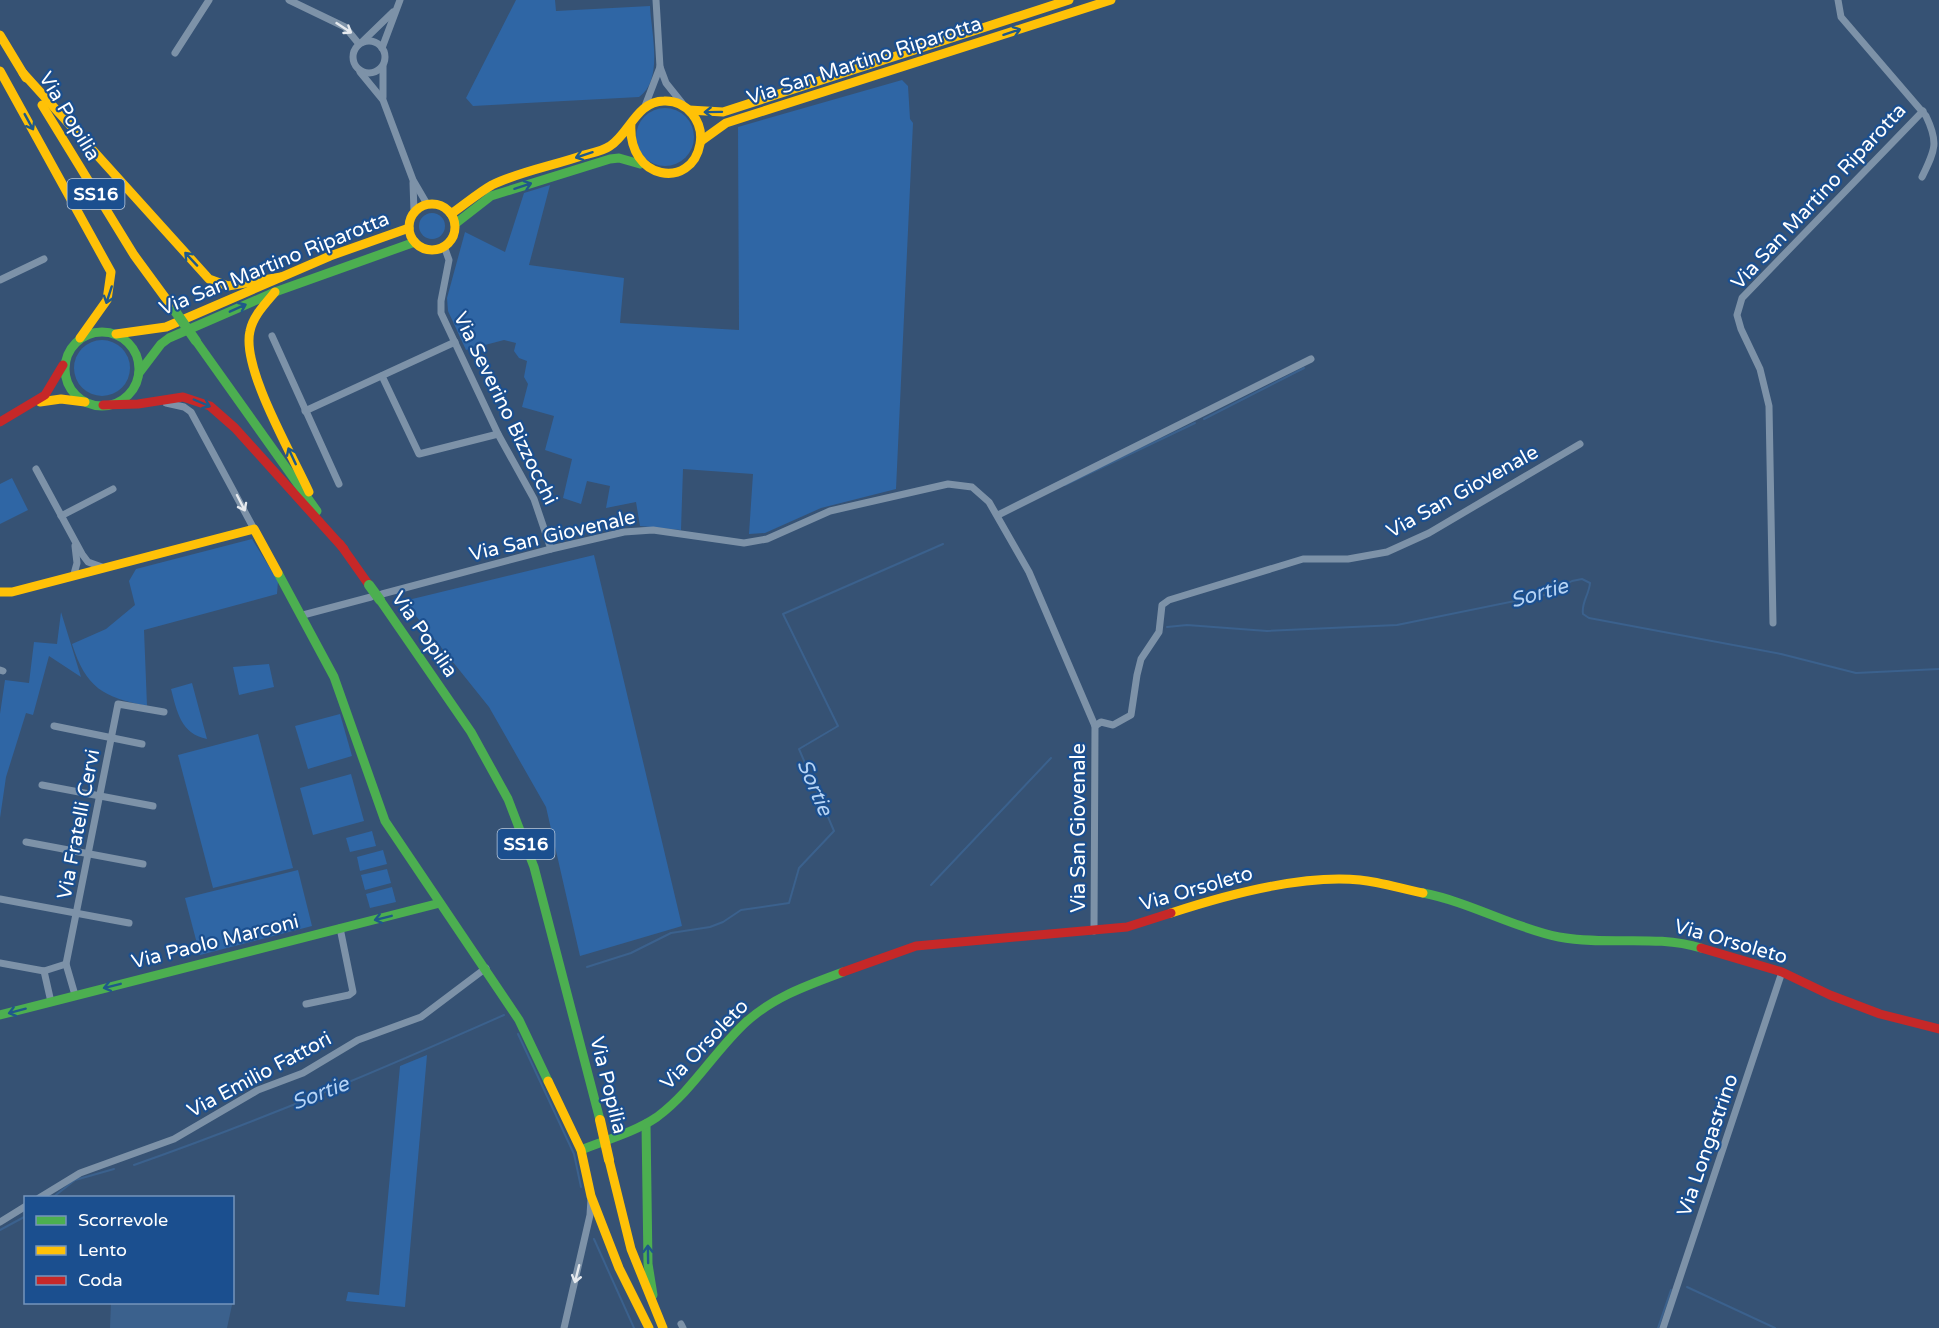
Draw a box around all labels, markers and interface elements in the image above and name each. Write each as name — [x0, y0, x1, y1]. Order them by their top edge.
street label: Via San Martino Riparotta — [744, 12, 985, 110]
one-way arrow — [335, 22, 352, 34]
one-way arrow — [1002, 26, 1021, 37]
street label: Via Popilia — [33, 68, 105, 165]
street label: Via San Martino Riparotta — [1726, 99, 1911, 295]
one-way arrow — [704, 106, 724, 117]
one-way arrow — [23, 113, 35, 130]
one-way arrow — [575, 150, 594, 161]
road number: SS16 — [68, 179, 124, 209]
one-way arrow — [513, 180, 532, 191]
street label: Via San Martino Riparotta — [156, 207, 393, 321]
one-way arrow — [184, 252, 198, 267]
one-way arrow — [102, 285, 113, 304]
one-way arrow — [228, 302, 246, 313]
street label: Via Severino Bizzocchi — [448, 308, 562, 509]
one-way arrow — [192, 398, 210, 409]
street label: Via San Giovenale — [1382, 440, 1543, 544]
one-way arrow — [286, 447, 298, 465]
one-way arrow — [235, 494, 247, 512]
street label: Via San Giovenale — [467, 505, 638, 567]
water label: Sortie — [1507, 573, 1572, 614]
street label: Via Popilia — [386, 587, 462, 682]
street label: Via San Giovenale — [1067, 743, 1091, 913]
street label: Via Fratelli Cervi — [53, 747, 105, 901]
water label: Sortie — [792, 755, 838, 820]
road number: SS16 — [498, 829, 554, 859]
street label: Via Orsoleto — [1137, 861, 1256, 917]
street label: Via Paolo Marconi — [129, 910, 301, 974]
one-way arrow — [374, 912, 393, 924]
street label: Via Orsoleto — [1671, 914, 1790, 970]
one-way arrow — [103, 981, 122, 992]
street label: Via Orsoleto — [656, 994, 754, 1095]
one-way arrow — [8, 1005, 27, 1017]
street label: Via Emilio Fattori — [183, 1027, 336, 1123]
street label: Via Popilia — [584, 1034, 632, 1136]
water label: Sortie — [288, 1071, 353, 1116]
street label: Via Longastrino — [1672, 1071, 1744, 1220]
legend — [24, 1196, 234, 1304]
text: Scorrevole — [78, 1209, 168, 1231]
text: Lento — [78, 1239, 127, 1261]
one-way arrow — [642, 1245, 654, 1265]
one-way arrow — [571, 1264, 582, 1284]
text: Coda — [78, 1269, 123, 1291]

